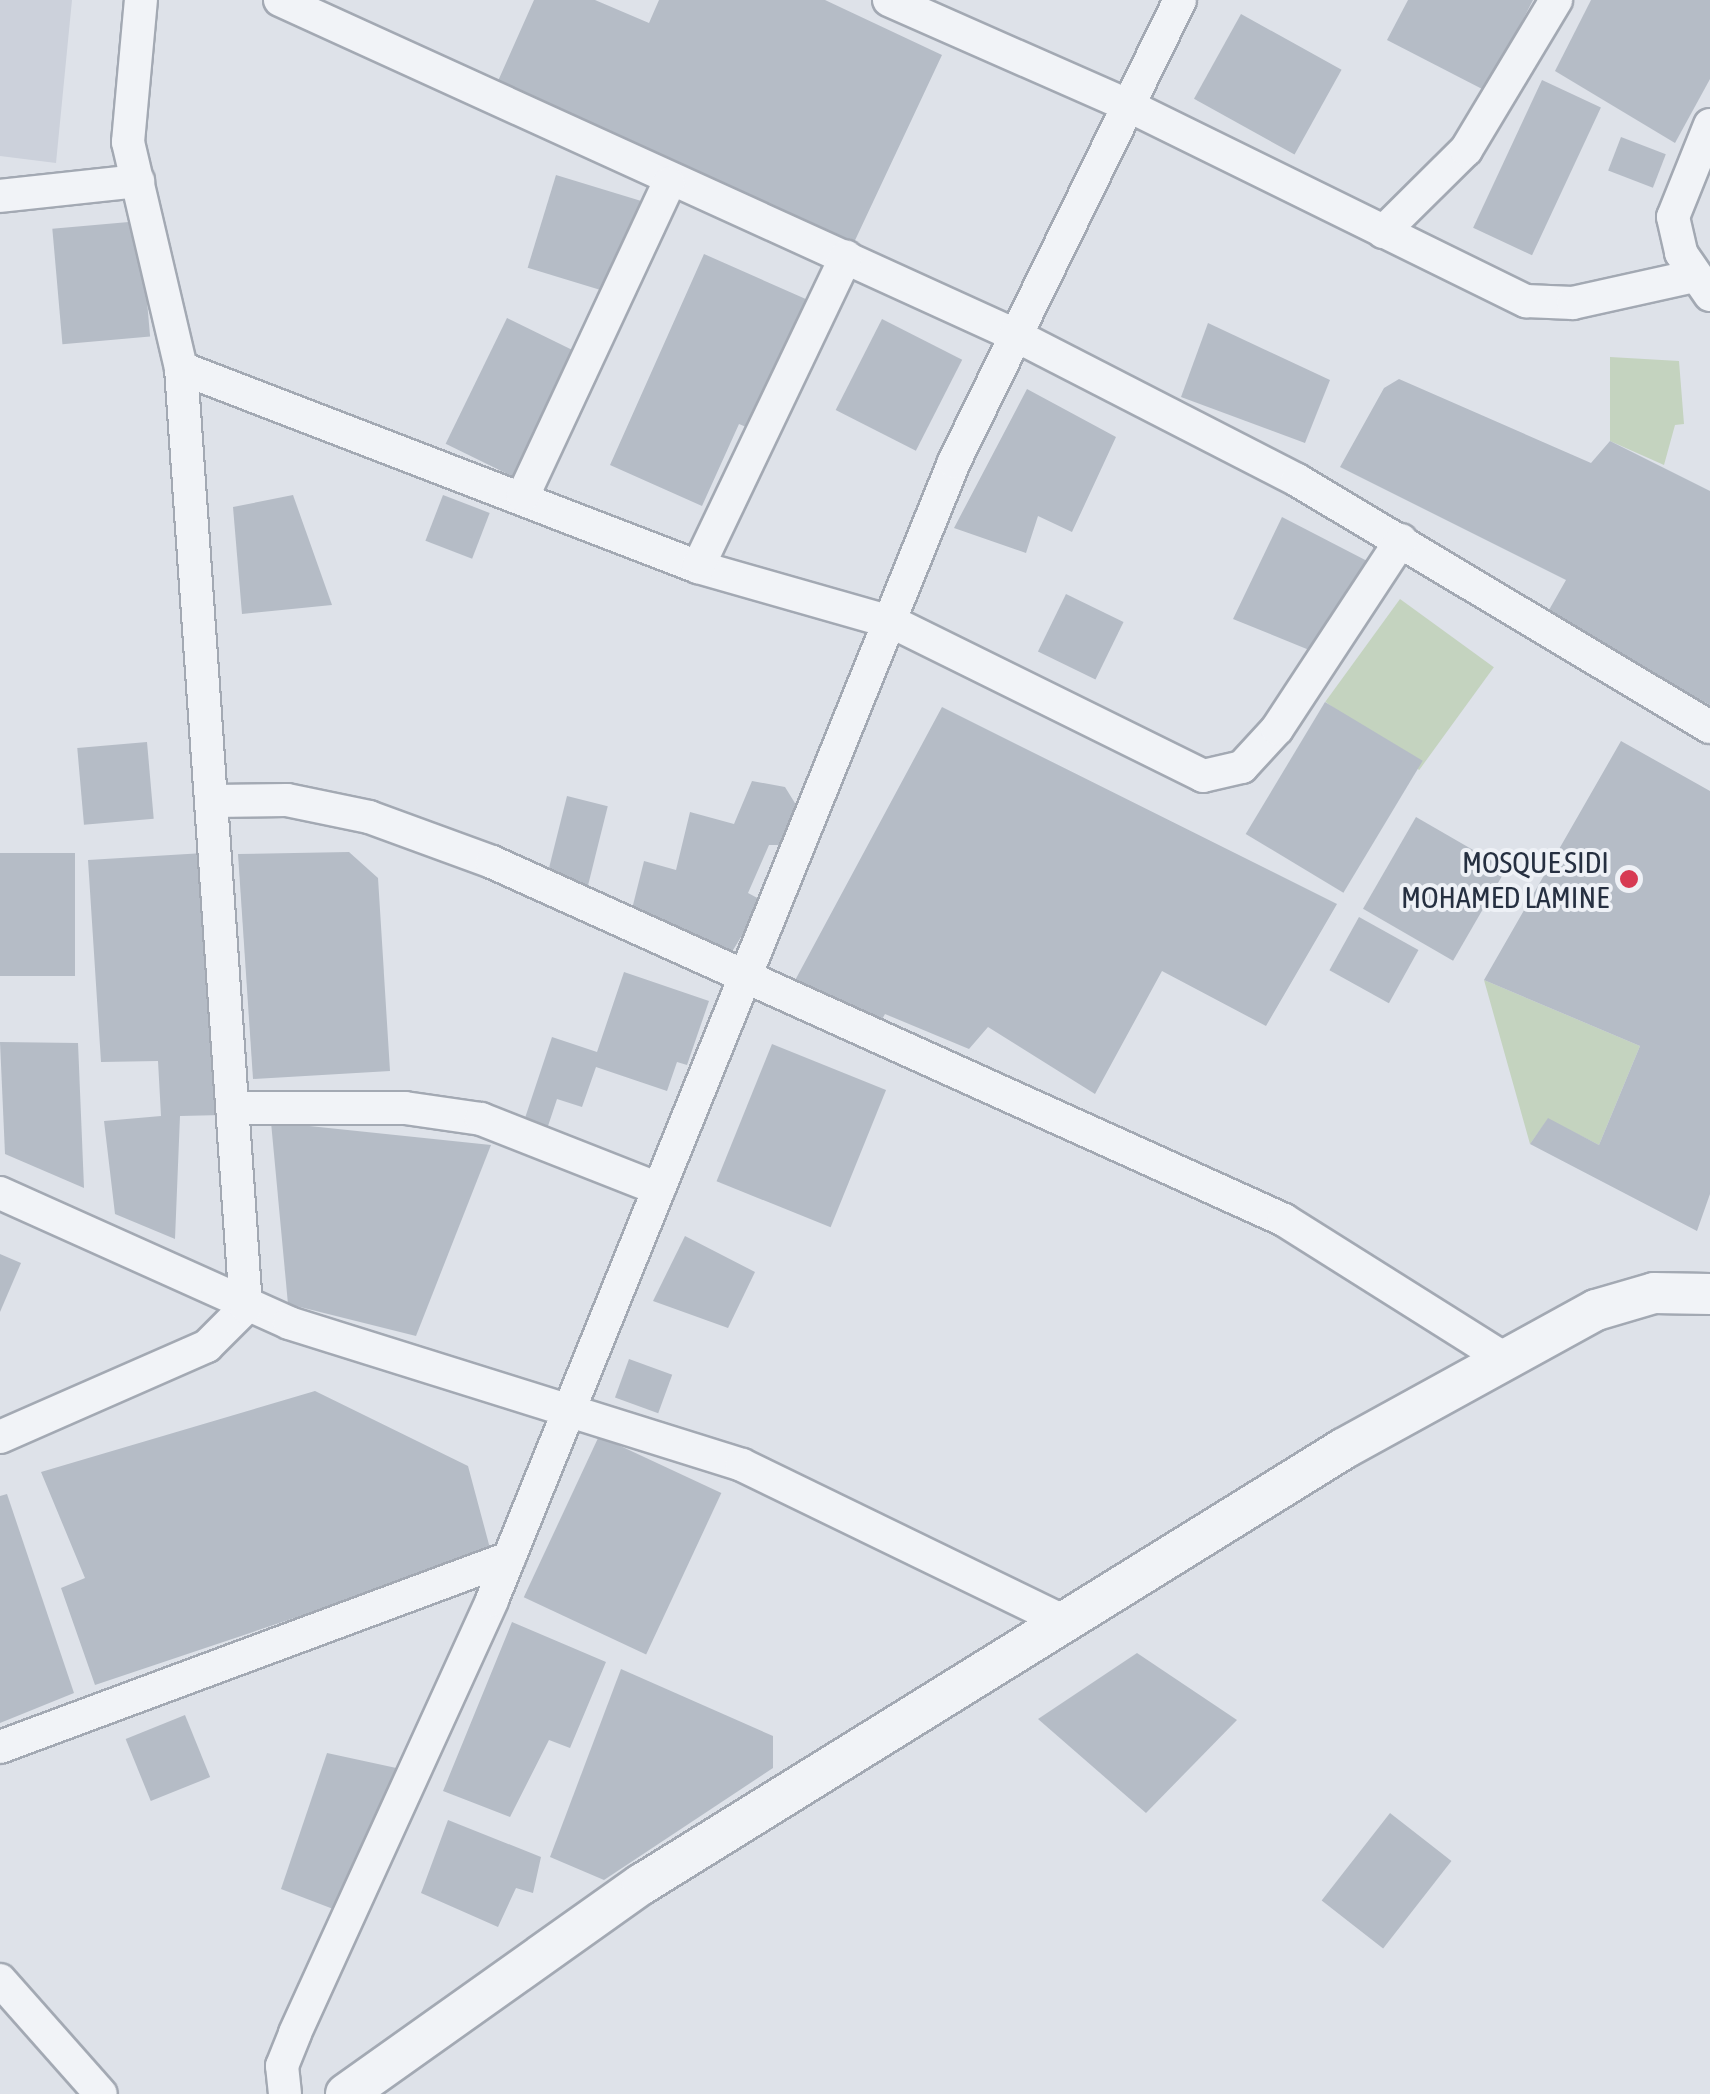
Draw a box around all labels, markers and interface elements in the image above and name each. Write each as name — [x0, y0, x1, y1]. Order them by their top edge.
place label: MOSQUE SIDI MOHAMED LAMINE — [1401, 844, 1609, 914]
marker: MOSQUE SIDI MOHAMED LAMINE — [1618, 868, 1640, 890]

